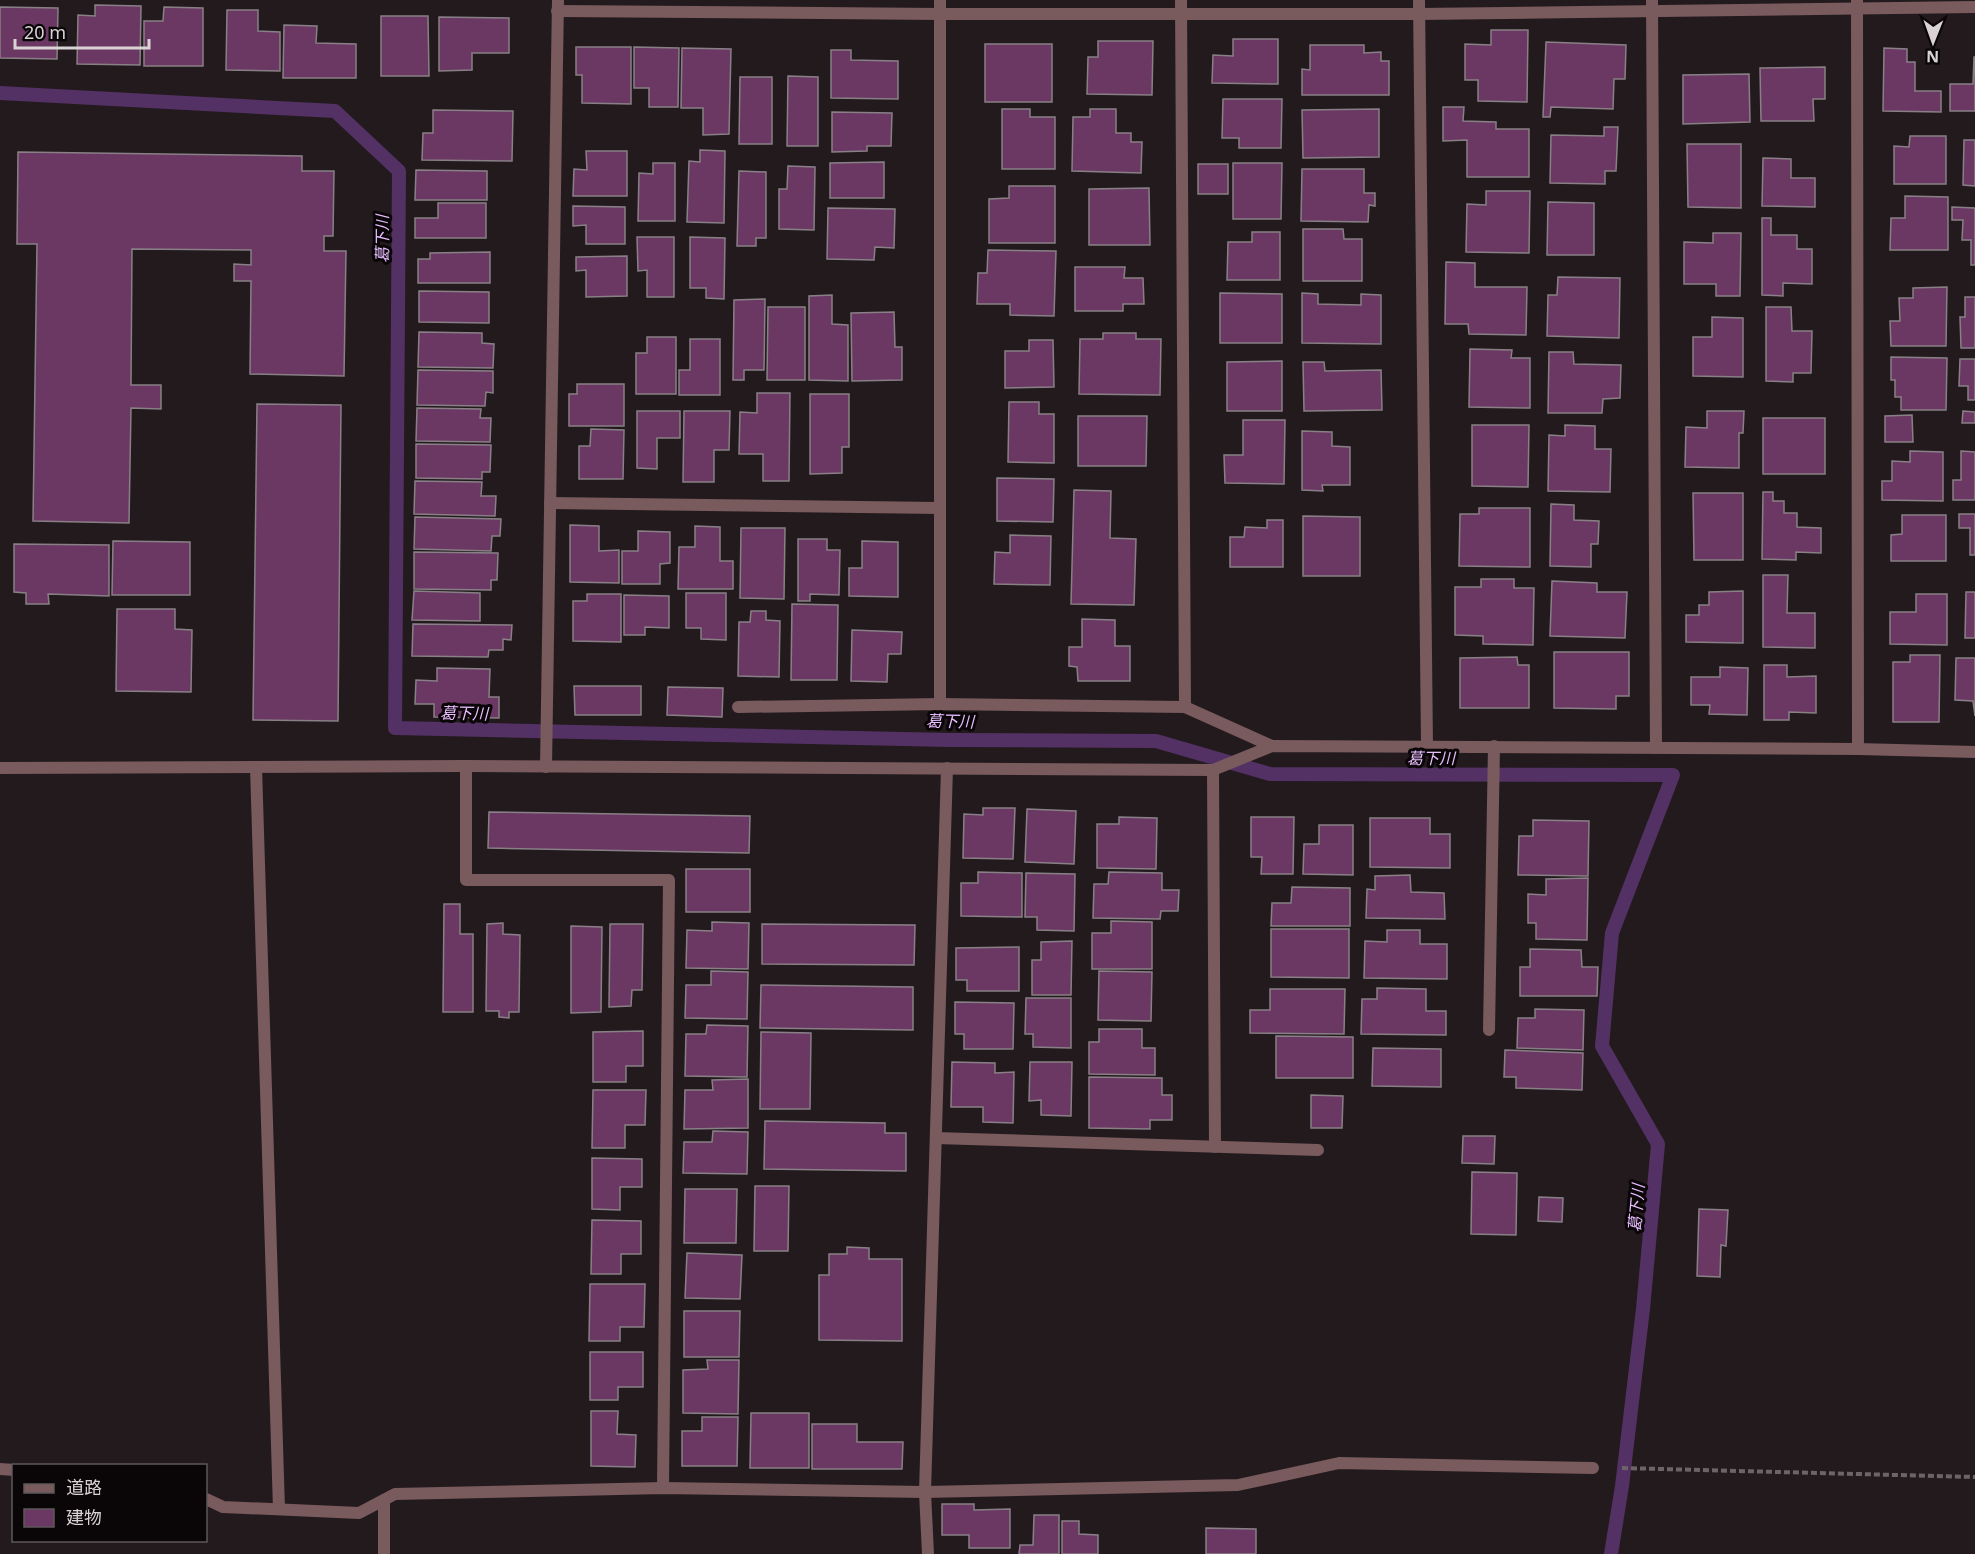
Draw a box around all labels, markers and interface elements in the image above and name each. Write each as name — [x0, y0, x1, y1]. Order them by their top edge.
scale bar — [15, 12, 148, 50]
north arrow — [1903, 12, 1963, 72]
text: 20 m — [24, 20, 66, 44]
text: N — [1926, 46, 1939, 68]
water label: 葛下川 — [371, 213, 393, 263]
water label: 葛下川 — [440, 702, 490, 724]
water label: 葛下川 — [926, 710, 976, 732]
water label: 葛下川 — [1407, 747, 1457, 769]
water label: 葛下川 — [1623, 1181, 1649, 1233]
legend — [12, 1464, 207, 1542]
text: 道路 — [66, 1475, 102, 1499]
text: 建物 — [66, 1505, 102, 1529]

